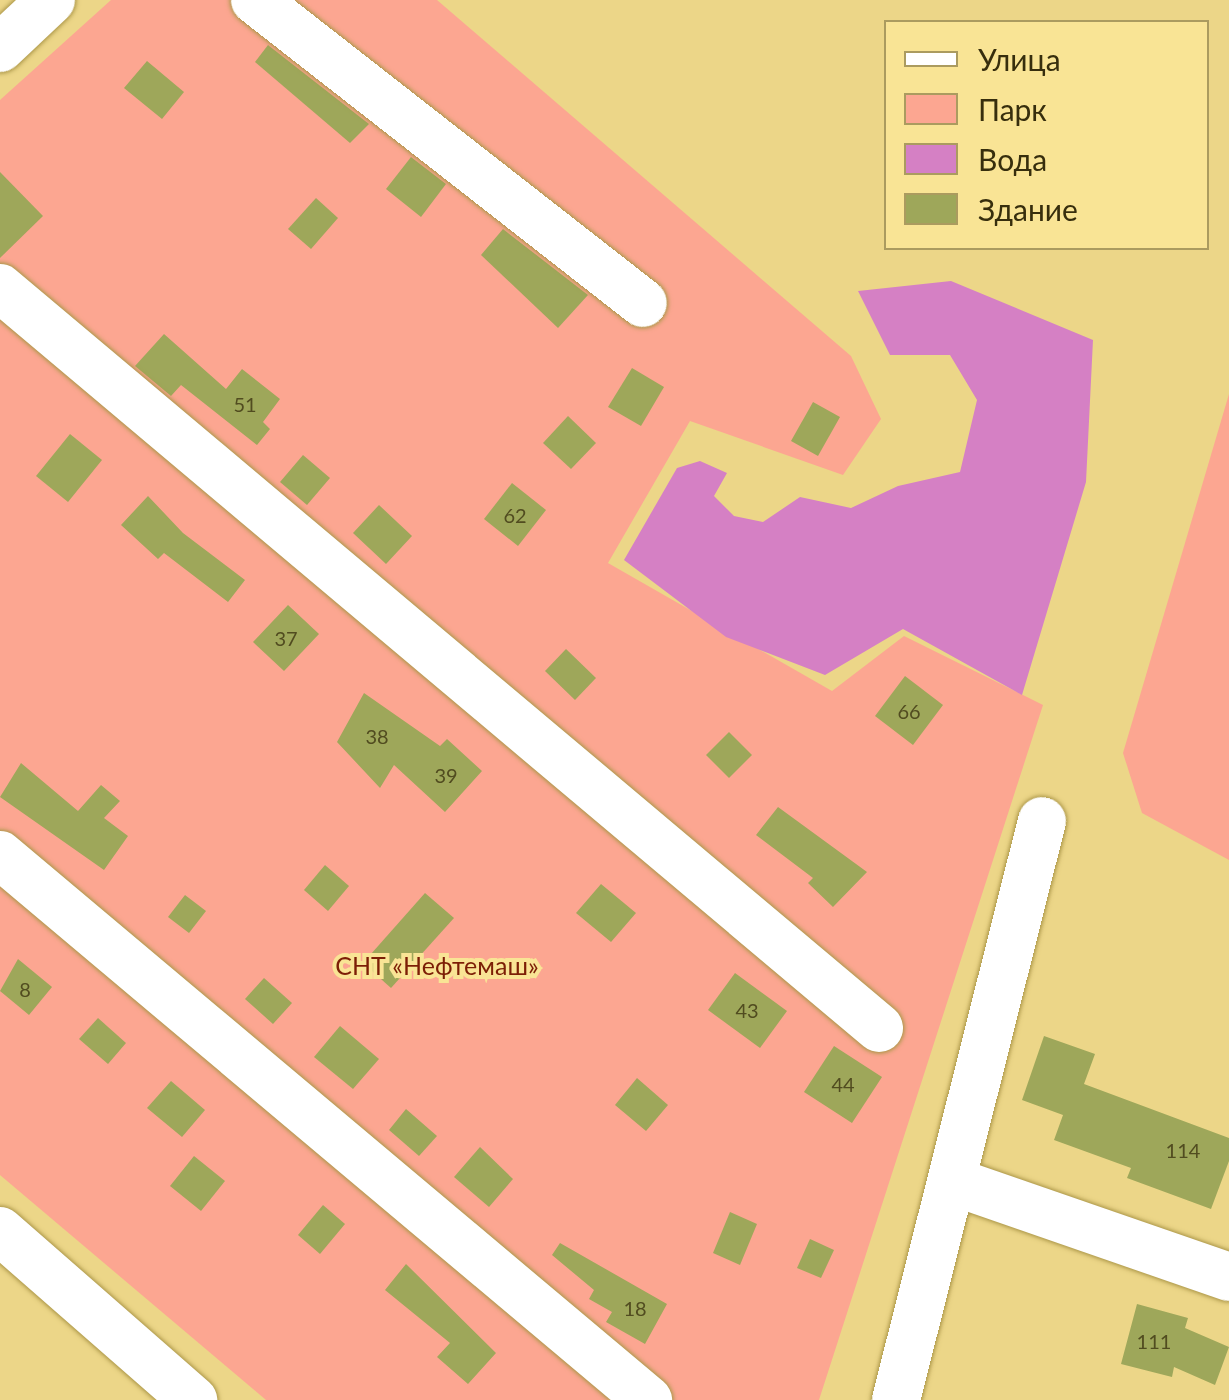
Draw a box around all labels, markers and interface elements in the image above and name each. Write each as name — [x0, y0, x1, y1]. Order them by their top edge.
legend — [884, 20, 1209, 250]
text: Улица — [978, 41, 1061, 77]
text: Парк — [978, 91, 1047, 127]
text: Вода — [978, 141, 1047, 177]
text: Здание — [978, 191, 1078, 227]
house number: 51 — [233, 392, 257, 416]
house number: 62 — [503, 503, 527, 527]
house number: 37 — [274, 626, 298, 650]
house number: 66 — [897, 699, 921, 723]
house number: 38 — [365, 724, 389, 748]
house number: 39 — [434, 763, 458, 787]
park label: СНТ «Нефтемаш» — [335, 950, 539, 980]
house number: 8 — [19, 977, 31, 1001]
house number: 43 — [735, 998, 759, 1022]
house number: 44 — [831, 1072, 855, 1096]
house number: 114 — [1166, 1138, 1200, 1162]
house number: 18 — [623, 1296, 647, 1320]
house number: 111 — [1137, 1329, 1171, 1353]

